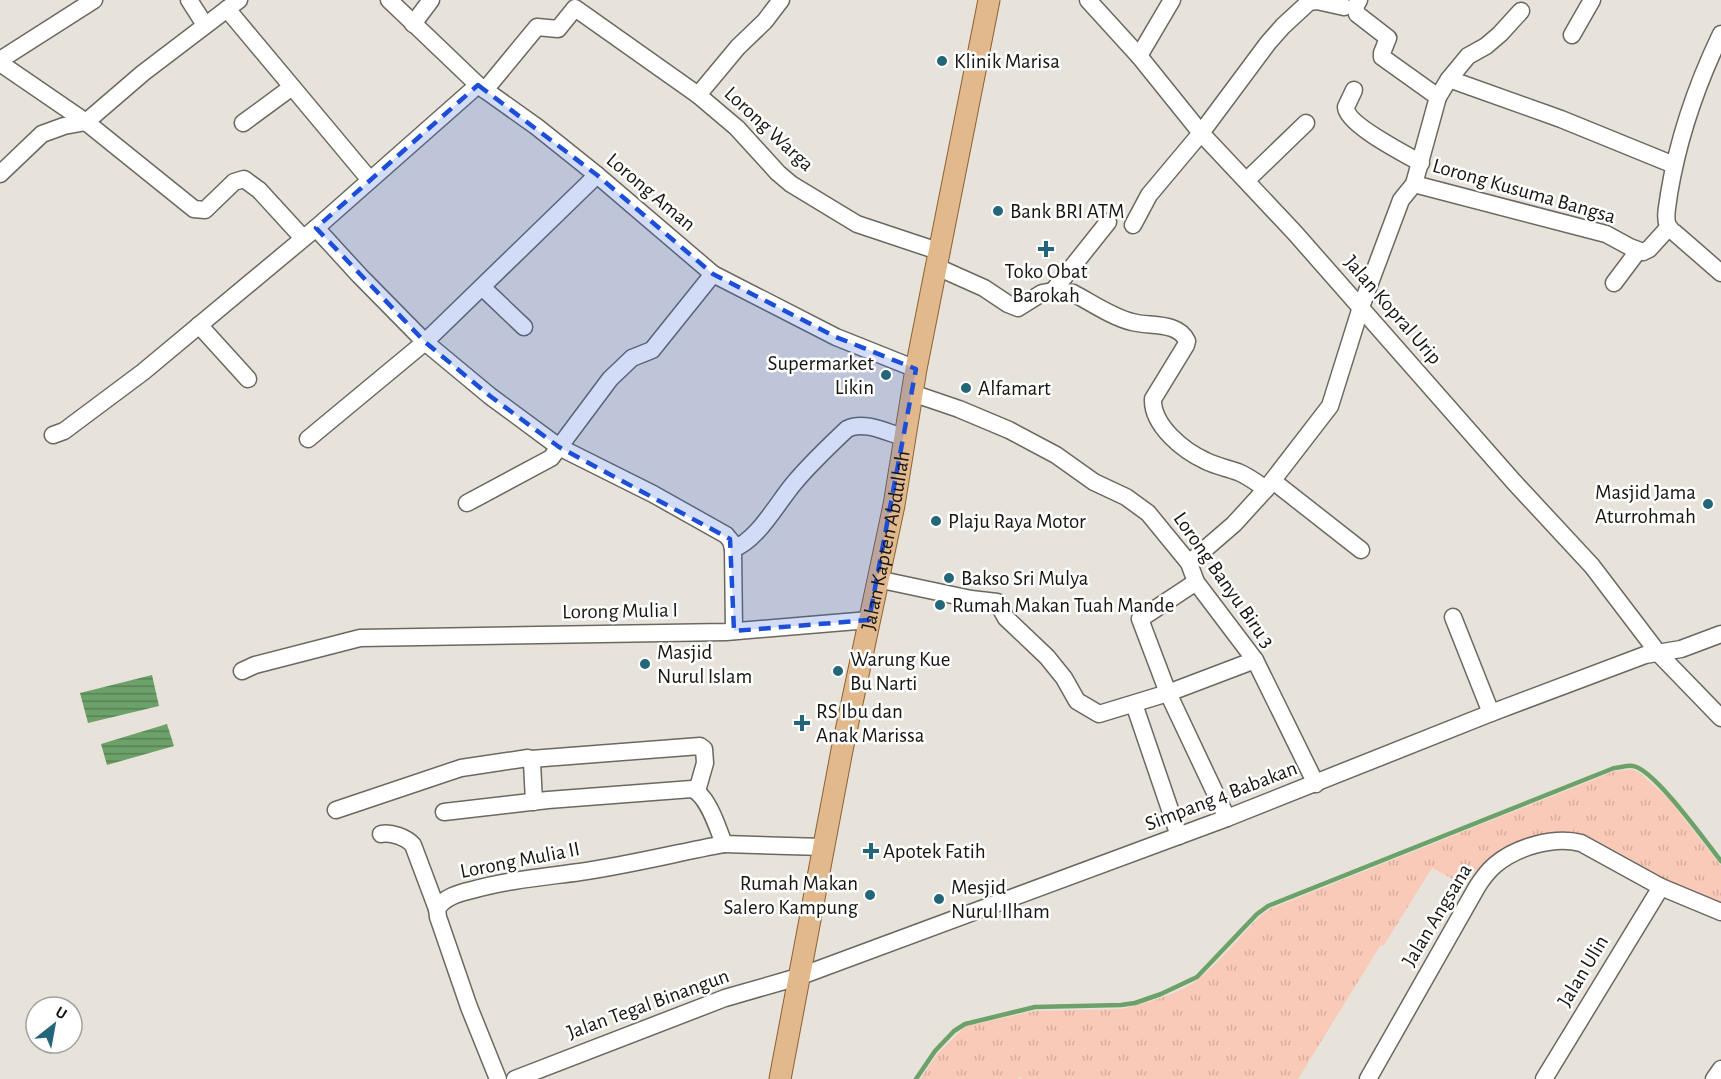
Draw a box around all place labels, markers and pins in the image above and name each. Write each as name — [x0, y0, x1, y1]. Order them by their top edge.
place label: Klinik Marisa — [954, 51, 1060, 72]
marker: Klinik Marisa — [935, 54, 949, 68]
place label: Bank BRI ATM — [1010, 201, 1125, 222]
marker: Bank BRI ATM — [991, 204, 1005, 218]
marker: Toko Obat Barokah — [1039, 242, 1053, 256]
place label: Toko Obat Barokah — [1005, 261, 1088, 306]
place label: Supermarket Likin — [768, 353, 874, 398]
marker: Supermarket Likin — [879, 368, 893, 382]
place label: Alfamart — [978, 378, 1051, 399]
marker: Alfamart — [959, 381, 973, 395]
place label: Masjid Jama Aturrohmah — [1595, 482, 1696, 527]
marker: Masjid Jama Aturrohmah — [1701, 497, 1715, 511]
place label: Plaju Raya Motor — [948, 511, 1086, 532]
marker: Plaju Raya Motor — [929, 514, 943, 528]
place label: Bakso Sri Mulya — [961, 568, 1089, 589]
marker: Bakso Sri Mulya — [942, 571, 956, 585]
place label: Rumah Makan Tuah Mande — [952, 595, 1174, 616]
marker: Rumah Makan Tuah Mande — [933, 598, 947, 612]
place label: Masjid Nurul Islam — [657, 642, 752, 687]
place label: Warung Kue Bu Narti — [850, 649, 950, 694]
marker: Masjid Nurul Islam — [638, 657, 652, 671]
marker: Warung Kue Bu Narti — [831, 664, 845, 678]
place label: RS Ibu dan Anak Marissa — [816, 701, 925, 746]
marker: RS Ibu dan Anak Marissa — [793, 714, 811, 732]
place label: Apotek Fatih — [883, 841, 986, 862]
marker: Apotek Fatih — [864, 844, 878, 858]
place label: Rumah Makan Salero Kampung — [724, 873, 859, 918]
place label: Mesjid Nurul Ilham — [951, 877, 1050, 922]
marker: Rumah Makan Salero Kampung — [863, 888, 877, 902]
marker: Mesjid Nurul Ilham — [932, 892, 946, 906]

